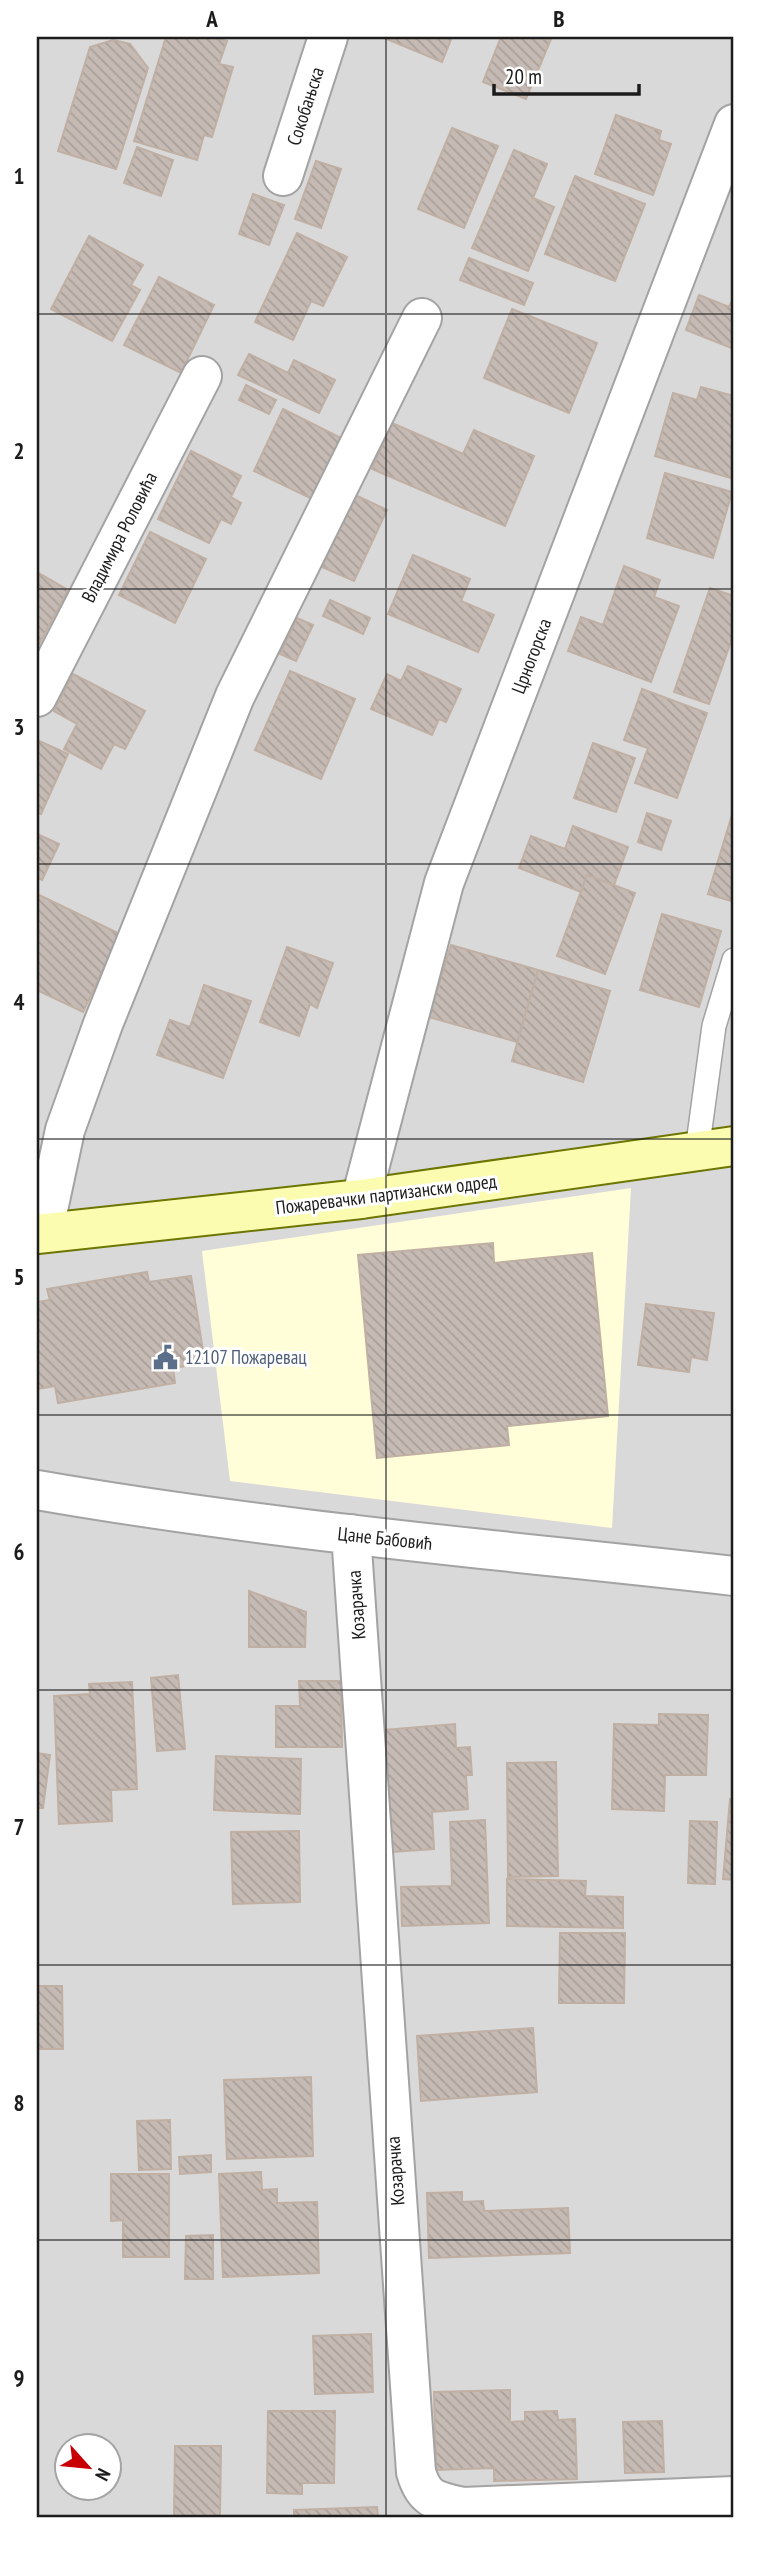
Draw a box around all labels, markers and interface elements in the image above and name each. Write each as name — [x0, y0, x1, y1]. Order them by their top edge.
text: A — [205, 4, 218, 33]
text: B — [553, 4, 565, 33]
scale bar — [494, 52, 640, 96]
text: 20 m — [505, 63, 542, 90]
street label: Сокобањска — [281, 64, 329, 148]
text: 1 — [14, 161, 25, 190]
text: 2 — [14, 436, 25, 465]
street label: Владимира Роловића — [76, 468, 162, 606]
street label: Црногорска — [506, 615, 556, 697]
text: 3 — [14, 712, 25, 741]
text: 4 — [14, 987, 25, 1016]
street label: Пожаревачки партизански одред — [274, 1168, 499, 1219]
text: 5 — [14, 1262, 25, 1291]
public building icon: 12107 Пожаревац — [151, 1343, 179, 1371]
place label: 12107 Пожаревац — [185, 1345, 307, 1369]
street label: Цане Бабовић — [336, 1521, 434, 1555]
text: 6 — [14, 1537, 25, 1566]
street label: Козарачка — [342, 1570, 370, 1640]
text: 7 — [14, 1812, 25, 1841]
text: 8 — [14, 2088, 25, 2117]
street label: Козарачка — [381, 2136, 409, 2206]
text: 9 — [14, 2363, 25, 2392]
north arrow — [52, 2432, 122, 2502]
text: N — [90, 2465, 116, 2485]

